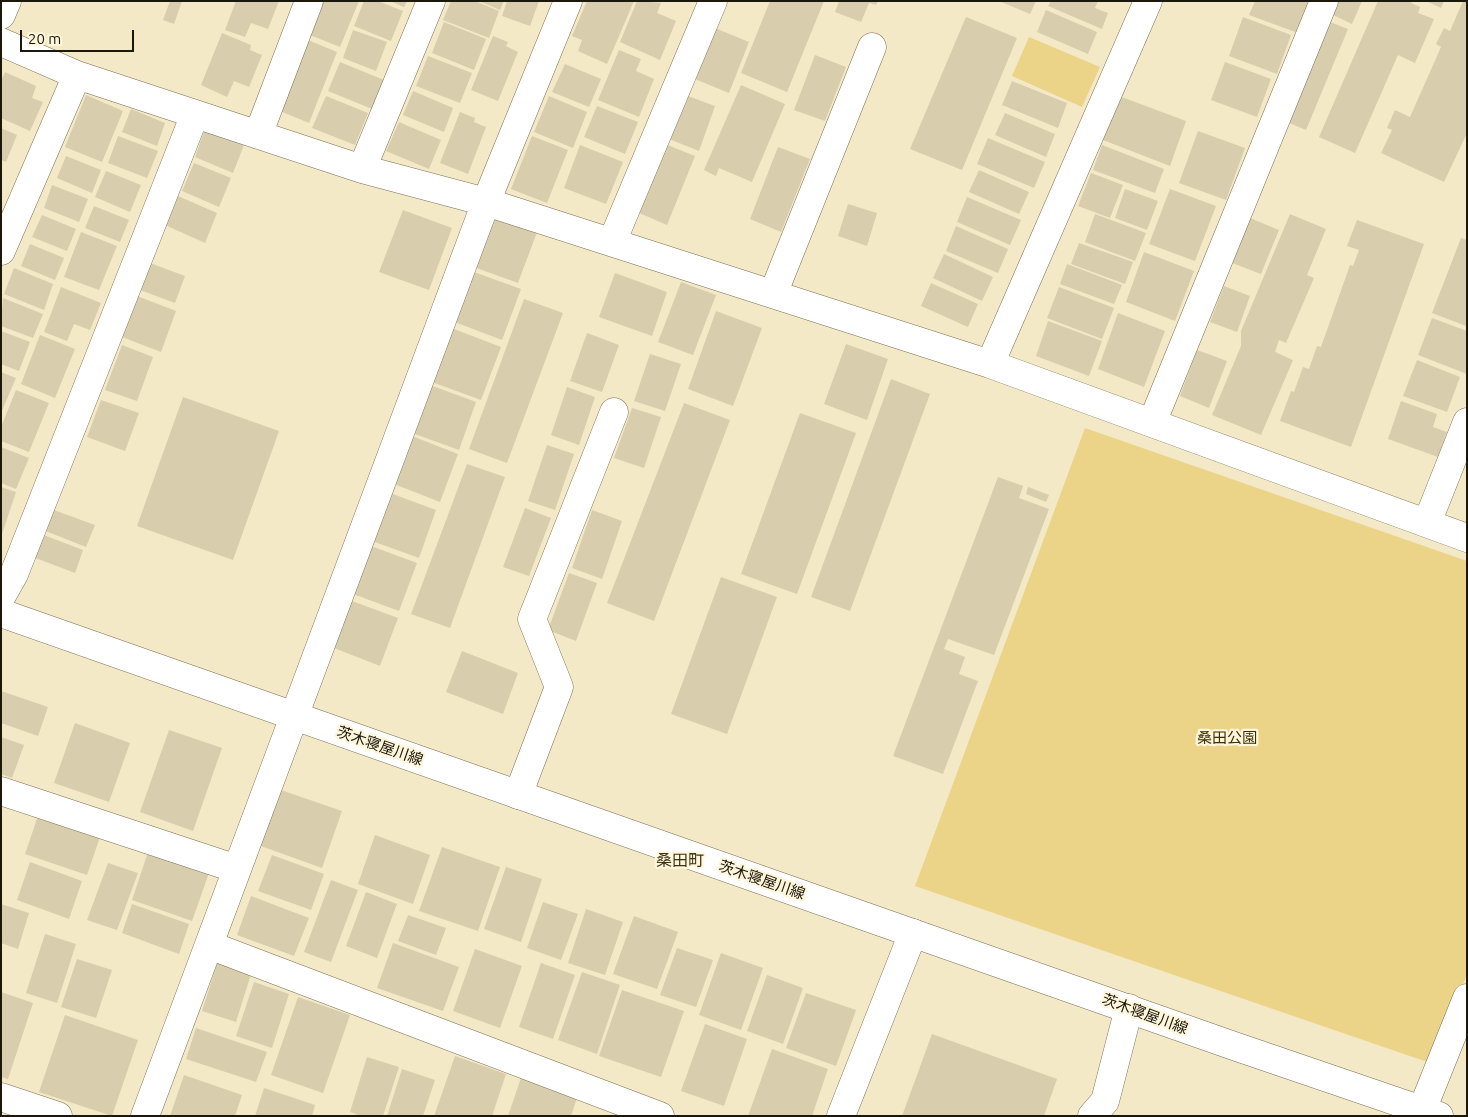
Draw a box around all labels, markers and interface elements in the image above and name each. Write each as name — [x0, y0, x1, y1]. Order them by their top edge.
scale bar — [22, 20, 136, 52]
text: 20 m — [28, 30, 61, 47]
street label: 茨木寝屋川線 — [335, 723, 425, 769]
park label: 桑田公園 — [1197, 729, 1257, 747]
district label: 桑田町 — [656, 851, 704, 871]
street label: 茨木寝屋川線 — [717, 857, 807, 903]
street label: 茨木寝屋川線 — [1100, 990, 1190, 1038]

